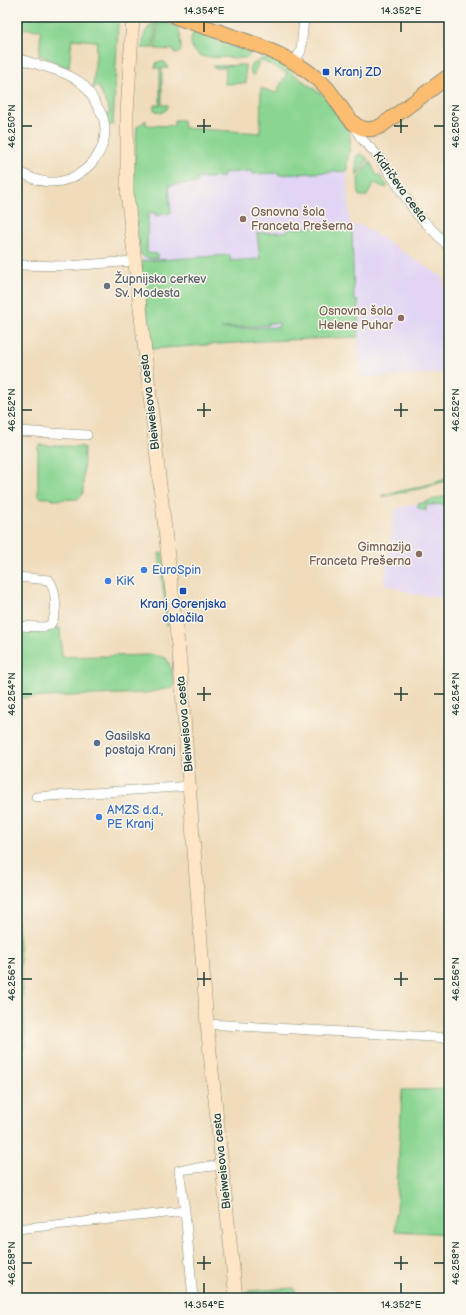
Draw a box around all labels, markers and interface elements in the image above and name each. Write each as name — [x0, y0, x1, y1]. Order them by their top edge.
text: 14.354°E — [184, 5, 225, 17]
text: 14.352°E — [381, 5, 422, 17]
place label: Kranj ZD — [334, 65, 382, 80]
marker: Kranj ZD — [321, 67, 331, 77]
text: 46.250°N — [6, 104, 18, 148]
text: 46.250°N — [450, 104, 462, 148]
street label: Kidričeva cesta — [369, 149, 431, 225]
place label: Osnovna šola Franceta Prešerna — [251, 205, 353, 234]
marker: Osnovna šola Franceta Prešerna — [238, 214, 248, 224]
place label: Župnijska cerkev Sv. Modesta — [114, 271, 206, 301]
marker: Župnijska cerkev Sv. Modesta — [102, 281, 112, 291]
place label: Osnovna šola Helene Puhar — [318, 304, 394, 333]
marker: Osnovna šola Helene Puhar — [396, 313, 406, 323]
street label: Bleiweisova cesta — [137, 353, 163, 451]
text: 46.252°N — [6, 388, 18, 432]
text: 46.252°N — [450, 388, 462, 432]
place label: Gimnazija Franceta Prešerna — [309, 540, 411, 569]
marker: Gimnazija Franceta Prešerna — [414, 549, 424, 559]
place label: EuroSpin — [152, 563, 201, 578]
marker: EuroSpin — [139, 565, 149, 575]
place label: KiK — [116, 574, 135, 589]
marker: KiK — [103, 576, 113, 586]
marker: Kranj Gorenjska oblačila — [178, 586, 188, 596]
place label: Kranj Gorenjska oblačila — [140, 597, 226, 626]
text: 46.254°N — [6, 672, 18, 716]
text: 46.254°N — [450, 672, 462, 716]
street label: Bleiweisova cesta — [173, 675, 197, 773]
place label: Gasilska postaja Kranj — [105, 729, 176, 758]
marker: Gasilska postaja Kranj — [92, 738, 102, 748]
place label: AMZS d.d., PE Kranj — [107, 803, 163, 832]
marker: AMZS d.d., PE Kranj — [94, 812, 104, 822]
text: 46.256°N — [6, 957, 18, 1001]
text: 46.256°N — [450, 957, 462, 1001]
street label: Bleiweisova cesta — [209, 1112, 235, 1210]
text: 46.258°N — [6, 1241, 18, 1285]
text: 46.258°N — [450, 1241, 462, 1285]
text: 14.354°E — [184, 1299, 225, 1311]
text: 14.352°E — [381, 1299, 422, 1311]

